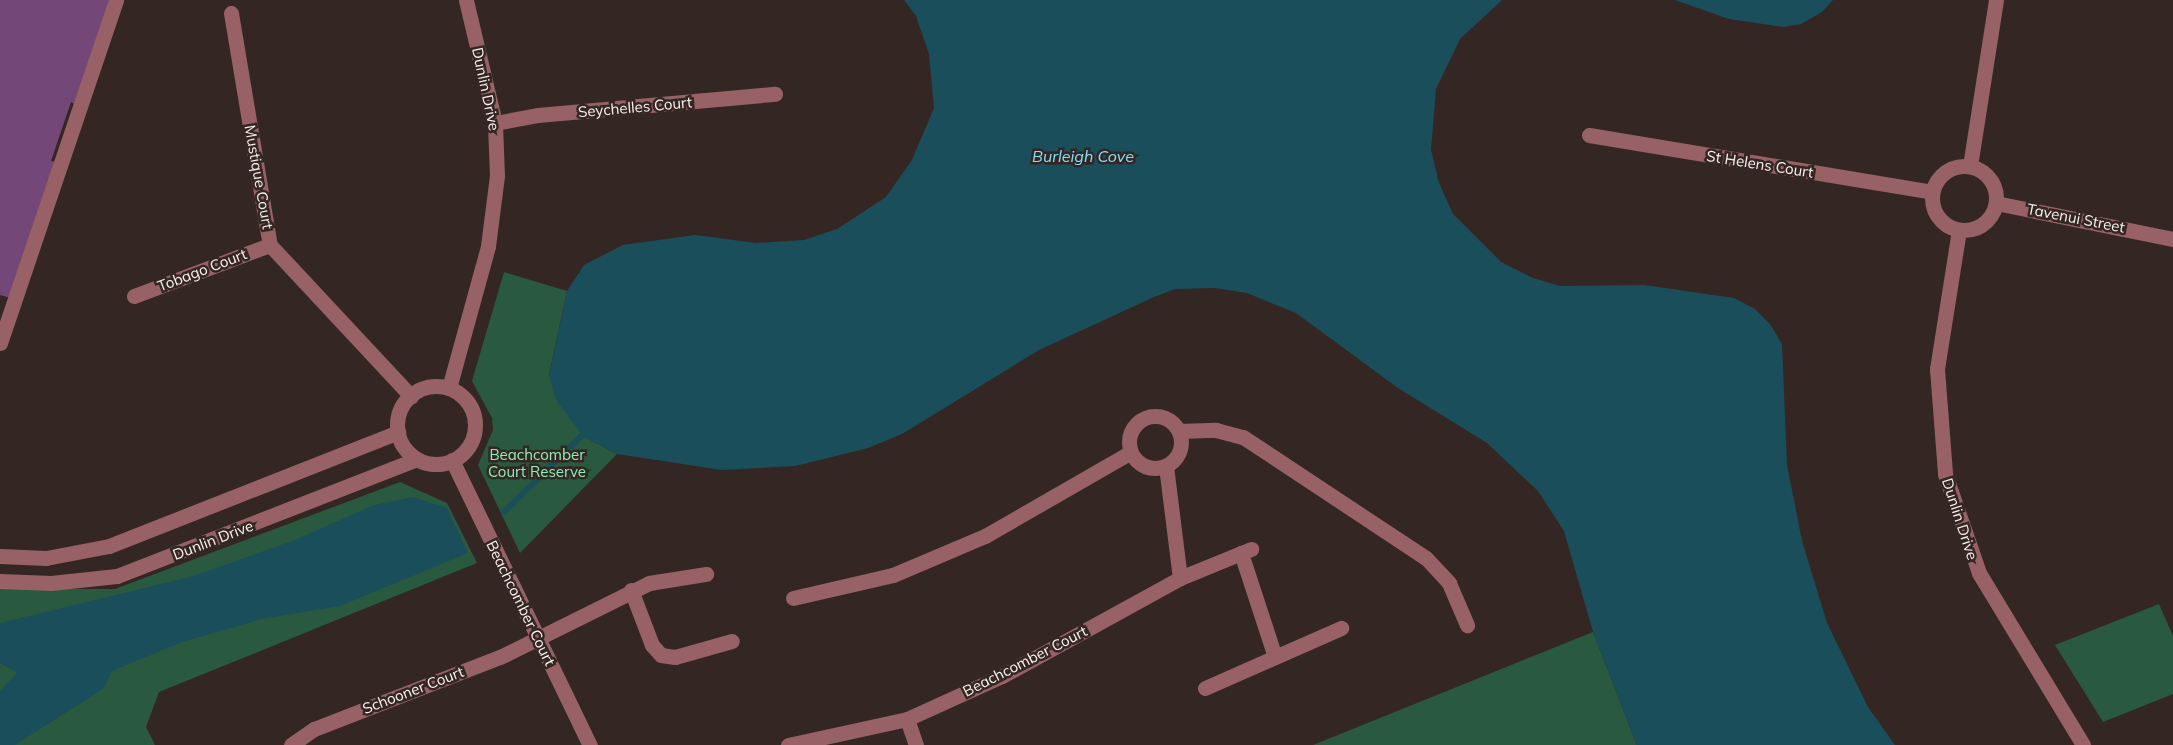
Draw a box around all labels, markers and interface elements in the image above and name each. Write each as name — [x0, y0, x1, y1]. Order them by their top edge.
street label: Dunlin Drive — [468, 46, 504, 132]
street label: Seychelles Court — [577, 93, 693, 121]
street label: Mustique Court — [241, 123, 277, 231]
water label: Burleigh Cove — [1032, 146, 1134, 166]
street label: St Helens Court — [1705, 147, 1815, 181]
street label: Tavenui Street — [2026, 200, 2126, 236]
street label: Tobago Court — [155, 245, 249, 295]
park label: Beachcomber Court Reserve — [488, 445, 586, 480]
street label: Dunlin Drive — [1938, 476, 1982, 562]
street label: Dunlin Drive — [170, 516, 256, 564]
street label: Beachcomber Court — [483, 537, 559, 669]
street label: Beachcomber Court — [960, 622, 1090, 700]
street label: Schooner Court — [360, 662, 466, 718]

